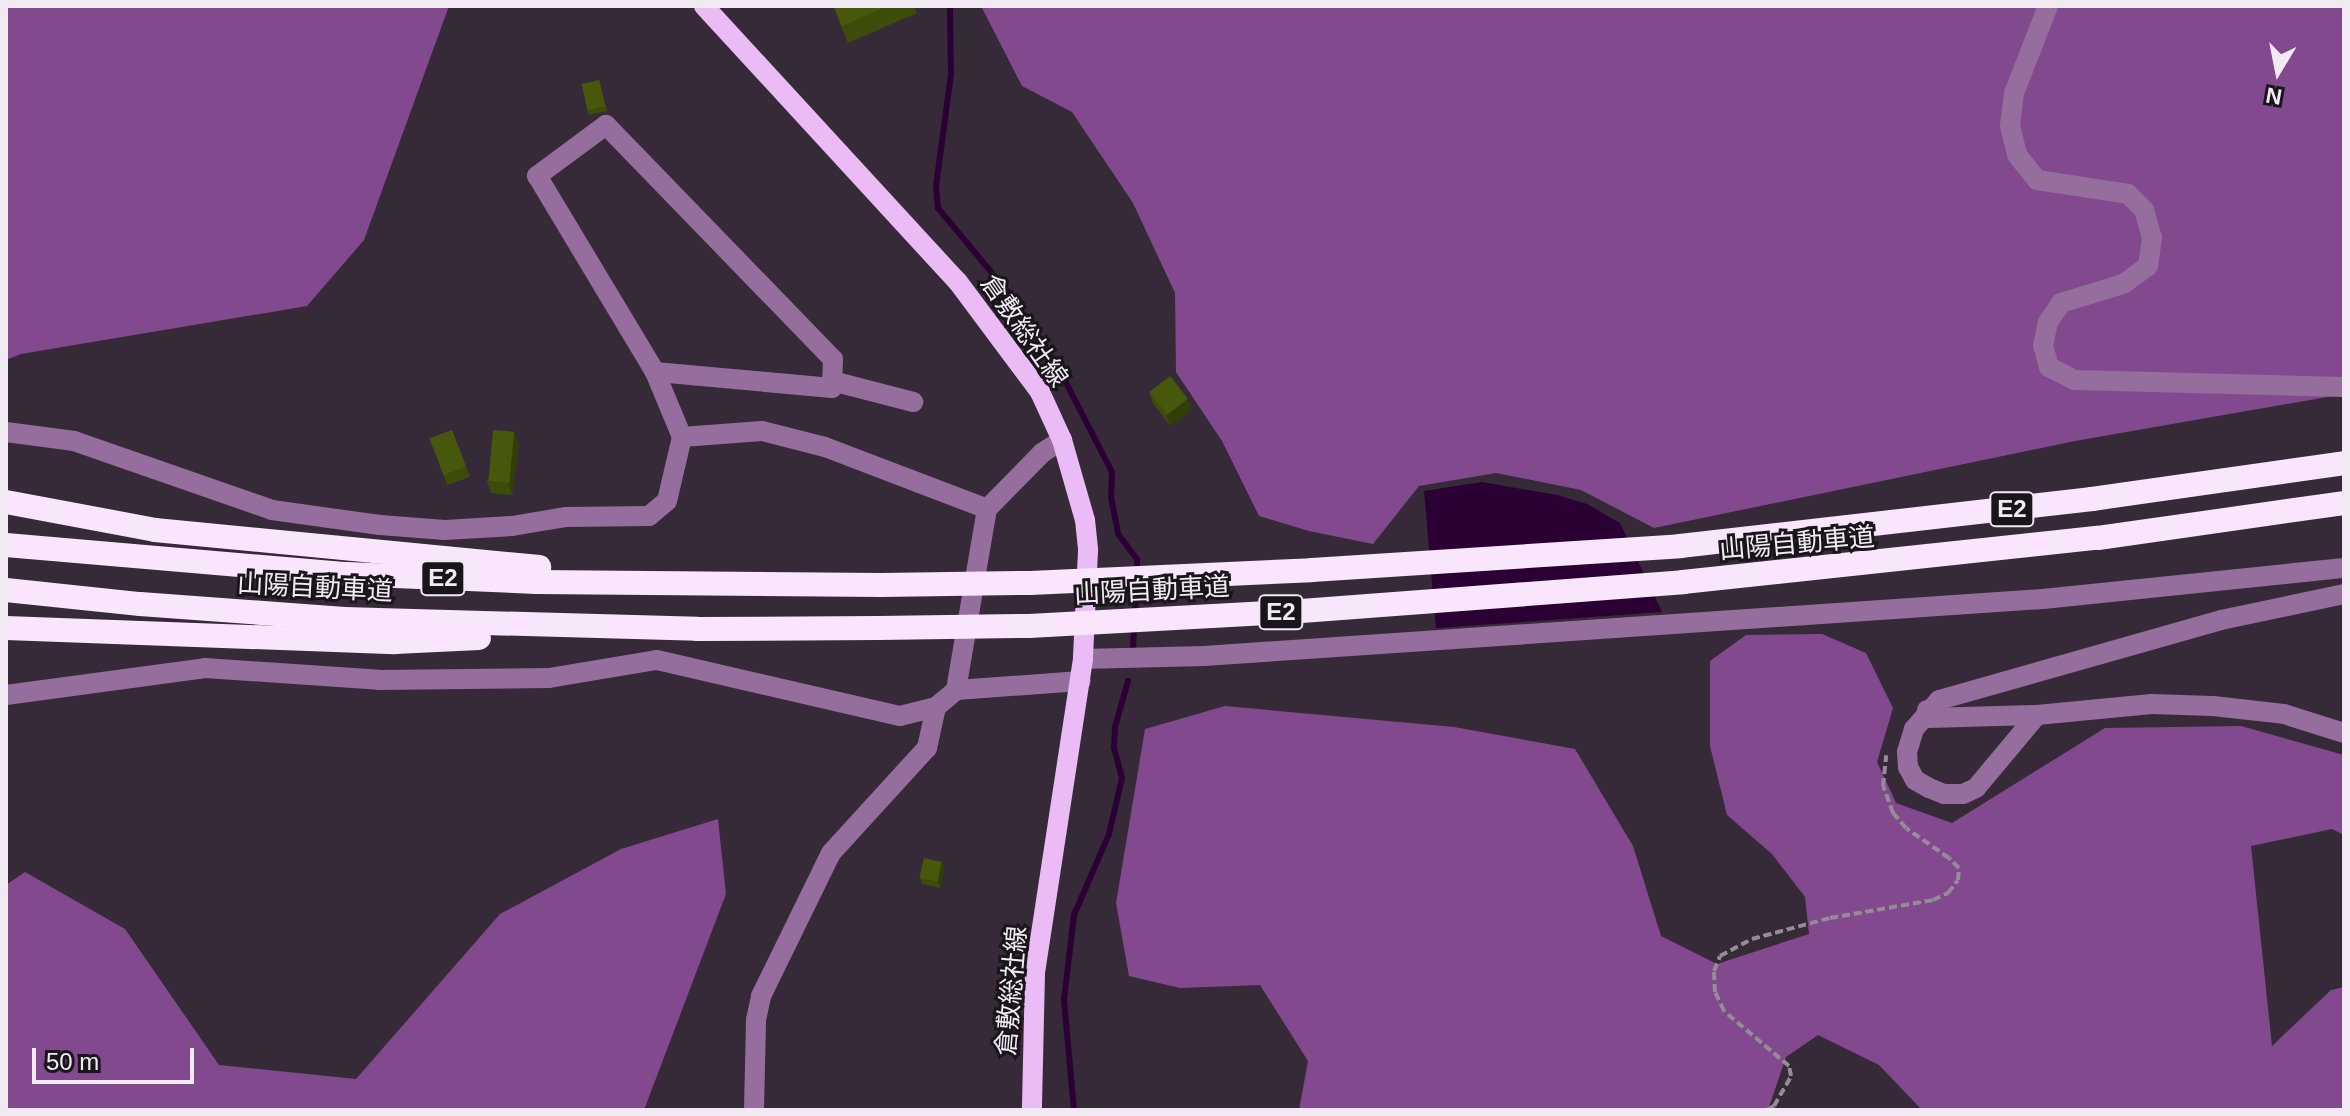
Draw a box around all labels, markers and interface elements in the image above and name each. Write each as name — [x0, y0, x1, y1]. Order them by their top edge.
north arrow — [2238, 32, 2318, 112]
text: N — [2264, 82, 2284, 110]
street label: 倉敷総社線 — [974, 269, 1074, 393]
road number: E2 — [1988, 489, 2036, 529]
street label: 山陽自動車道 — [1718, 522, 1876, 566]
road number: E2 — [419, 558, 467, 598]
street label: 山陽自動車道 — [236, 568, 394, 608]
street label: 山陽自動車道 — [1073, 571, 1231, 611]
road number: E2 — [1257, 592, 1305, 632]
street label: 倉敷総社線 — [991, 925, 1033, 1057]
scale bar — [36, 1032, 198, 1082]
text: 50 m — [46, 1048, 99, 1075]

